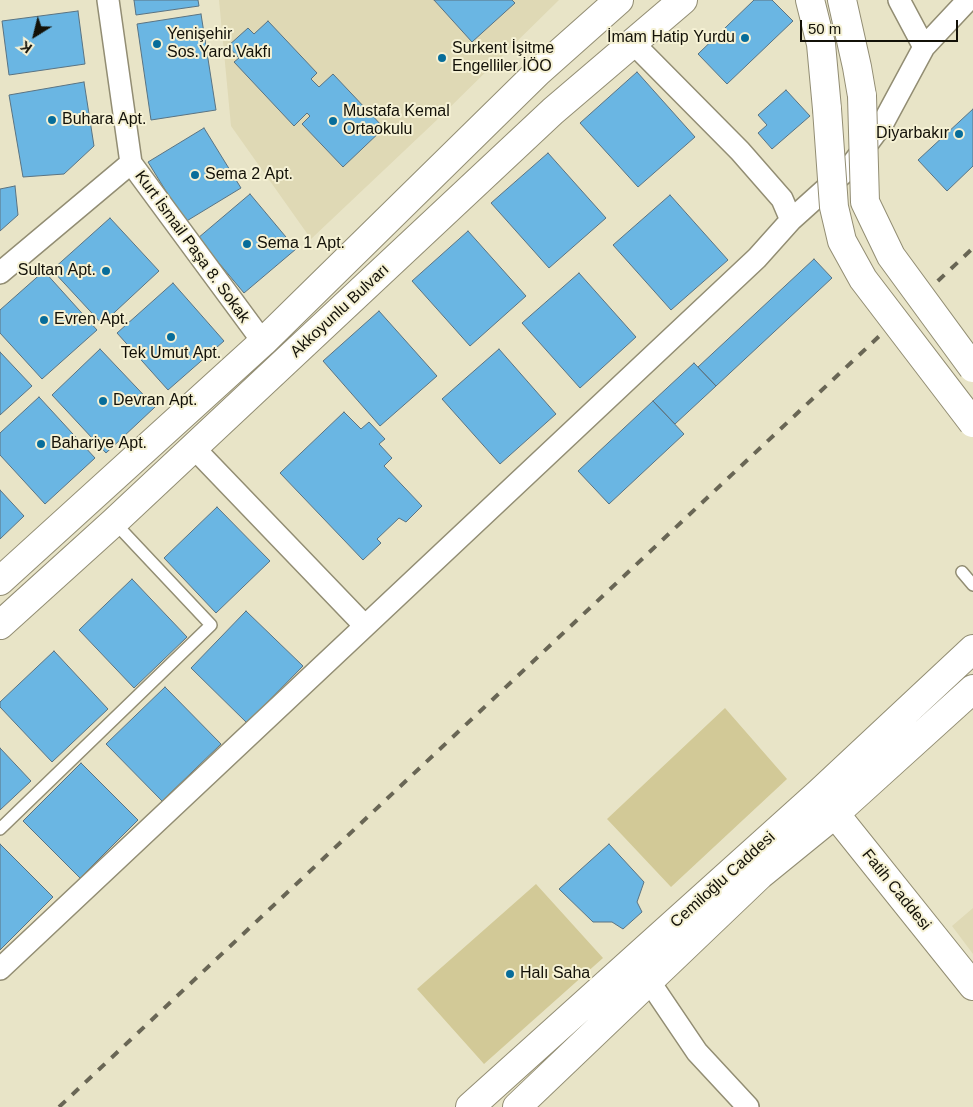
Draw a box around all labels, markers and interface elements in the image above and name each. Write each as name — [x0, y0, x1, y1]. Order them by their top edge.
north arrow — [10, 10, 60, 60]
scale bar — [803, 10, 960, 42]
text: 50 m — [808, 20, 841, 37]
place label: Yenişehir Sos.Yard.Vakfı — [167, 25, 271, 63]
place label: İmam Hatip Yurdu — [607, 28, 735, 48]
marker: İmam Hatip Yurdu — [739, 32, 751, 44]
text: K — [17, 38, 35, 57]
marker: Yenişehir Sos.Yard.Vakfı — [151, 38, 163, 50]
place label: Surkent İşitme Engelliler İÖO — [452, 39, 554, 77]
marker: Surkent İşitme Engelliler İÖO — [436, 52, 448, 64]
place label: Mustafa Kemal Ortaokulu — [343, 102, 450, 140]
place label: Buhara Apt. — [62, 110, 147, 130]
marker: Buhara Apt. — [46, 114, 58, 126]
marker: Mustafa Kemal Ortaokulu — [327, 115, 339, 127]
place label: Diyarbakır — [876, 124, 949, 144]
marker: Diyarbakır — [953, 128, 965, 140]
place label: Sema 2 Apt. — [205, 165, 293, 185]
street label: Kurt İsmail Paşa 8. Sokak — [130, 167, 254, 327]
marker: Sema 2 Apt. — [189, 169, 201, 181]
place label: Sema 1 Apt. — [257, 234, 345, 254]
marker: Sema 1 Apt. — [241, 238, 253, 250]
street label: Akkoyunlu Bulvarı — [287, 260, 393, 362]
place label: Sultan Apt. — [18, 261, 96, 281]
marker: Sultan Apt. — [100, 265, 112, 277]
place label: Evren Apt. — [54, 310, 129, 330]
marker: Evren Apt. — [38, 314, 50, 326]
marker: Tek Umut Apt. — [165, 331, 177, 343]
place label: Tek Umut Apt. — [121, 344, 221, 364]
place label: Devran Apt. — [113, 391, 197, 411]
marker: Devran Apt. — [97, 395, 109, 407]
place label: Bahariye Apt. — [51, 434, 147, 454]
marker: Bahariye Apt. — [35, 438, 47, 450]
street label: Cemiloğlu Caddesi — [667, 828, 779, 932]
street label: Fatih Caddesi — [857, 846, 935, 934]
place label: Halı Saha — [520, 964, 590, 984]
marker: Halı Saha — [504, 968, 516, 980]

